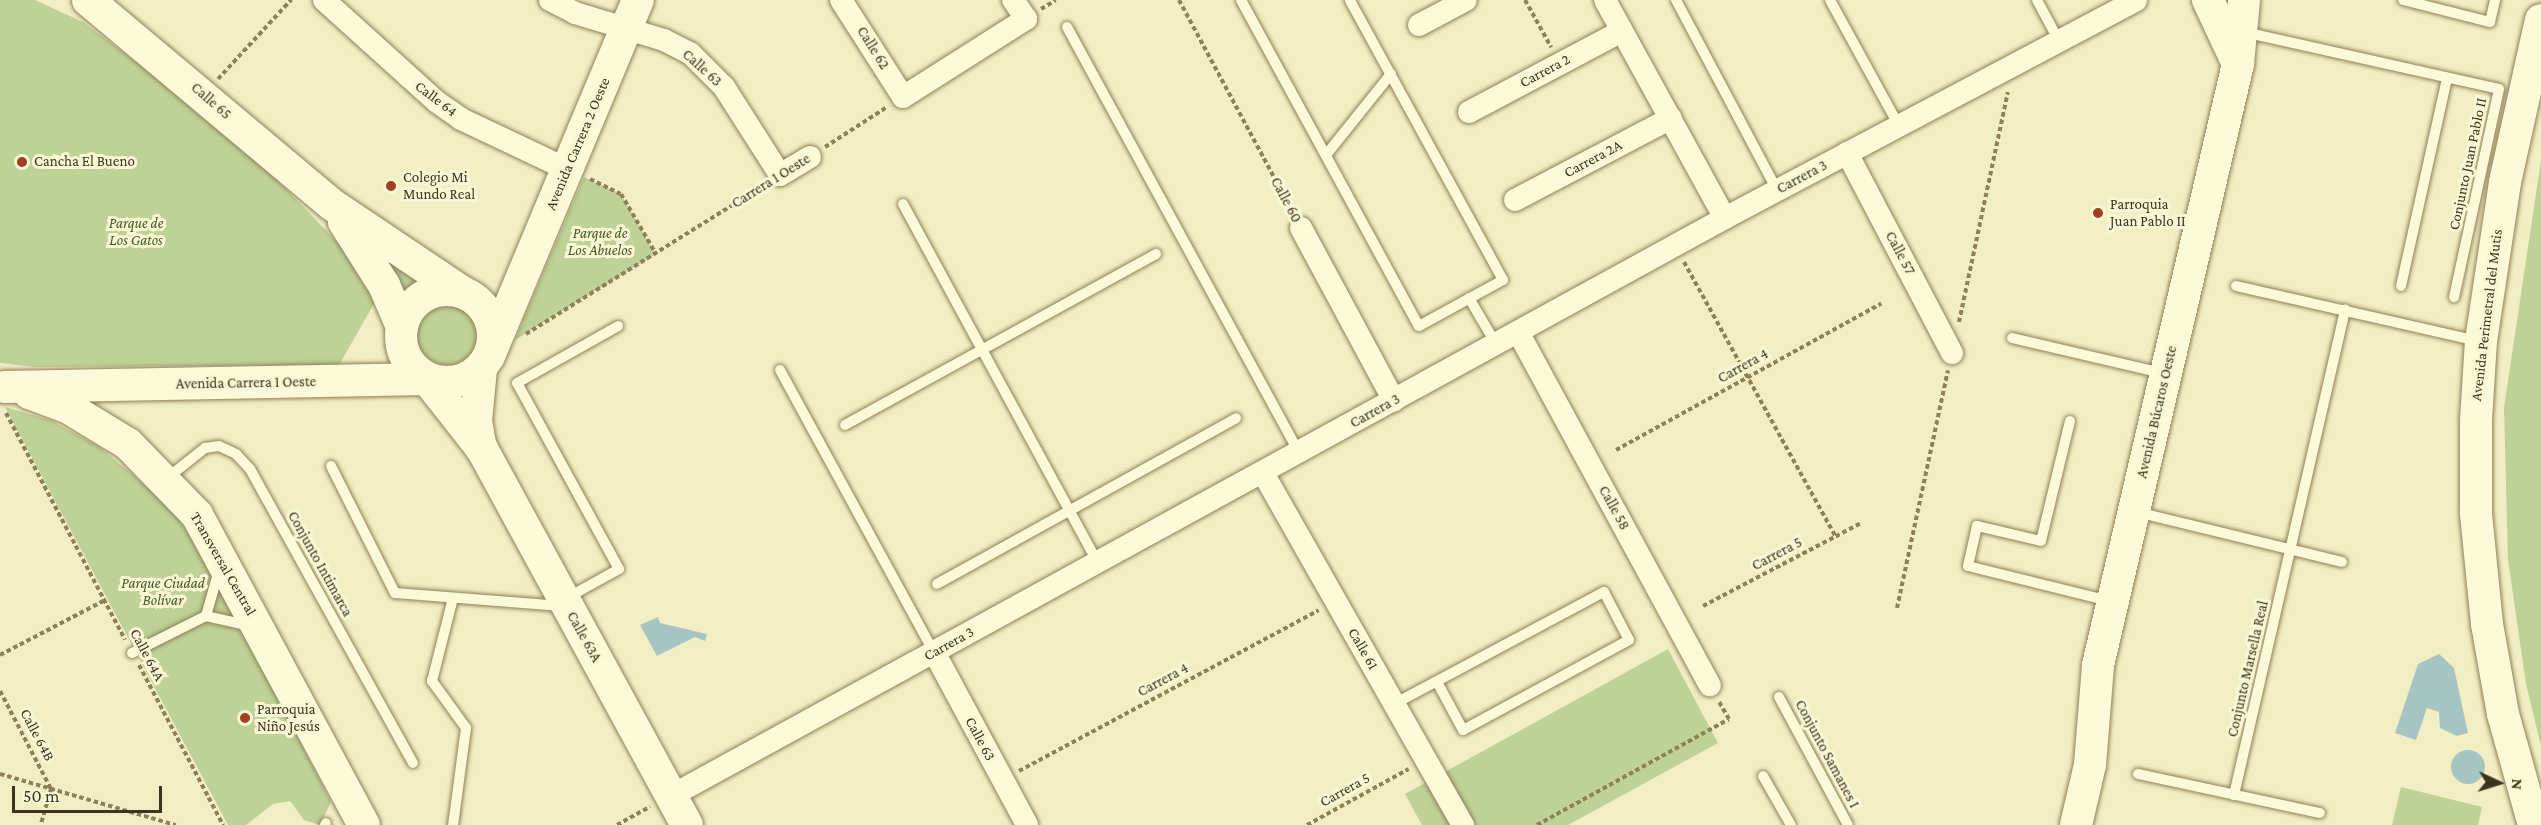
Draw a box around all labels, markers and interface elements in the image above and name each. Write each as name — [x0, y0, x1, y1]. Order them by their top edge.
street label: Calle 62 — [853, 23, 893, 73]
street label: Calle 63 — [678, 46, 726, 90]
street label: Carrera 2 — [1517, 50, 1573, 92]
street label: Avenida Carrera 2 Oeste — [542, 75, 614, 213]
street label: Calle 64 — [411, 77, 461, 121]
street label: Calle 65 — [187, 79, 235, 123]
street label: Conjunto Juan Pablo II — [2445, 96, 2491, 232]
street label: Carrera 2A — [1561, 136, 1625, 182]
street label: Carrera 1 Oeste — [728, 150, 814, 212]
place label: Cancha El Bueno — [34, 153, 135, 171]
marker: Cancha El Bueno — [15, 155, 29, 169]
street label: Carrera 3 — [1774, 156, 1830, 198]
place label: Colegio Mi Mundo Real — [403, 168, 475, 203]
street label: Calle 60 — [1267, 174, 1305, 226]
marker: Colegio Mi Mundo Real — [384, 179, 398, 193]
place label: Parroquia Juan Pablo II — [2110, 195, 2186, 230]
marker: Parroquia Juan Pablo II — [2091, 206, 2105, 220]
park label: Parque de Los Gatos — [109, 214, 163, 249]
park label: Parque de Los Abuelos — [568, 224, 632, 259]
street label: Calle 57 — [1881, 228, 1919, 278]
street label: Avenida Perimetral del Mutis — [2468, 228, 2506, 402]
street label: Avenida Búcaros Oeste — [2133, 344, 2181, 480]
street label: Carrera 4 — [1715, 345, 1771, 387]
street label: Avenida Carrera 1 Oeste — [176, 373, 316, 393]
street label: Carrera 3 — [1347, 390, 1403, 432]
street label: Calle 58 — [1594, 483, 1634, 533]
street label: Conjunto Intimarca — [284, 508, 356, 620]
street label: Transversal Central — [186, 509, 260, 619]
street label: Carrera 5 — [1749, 533, 1805, 575]
park label: Parque Ciudad Bolívar — [121, 574, 205, 609]
street label: Conjunto Marsella Real — [2224, 599, 2272, 739]
street label: Calle 63A — [563, 608, 605, 666]
street label: Carrera 3 — [921, 623, 977, 665]
street label: Calle 61 — [1344, 625, 1382, 673]
street label: Calle 64A — [126, 626, 168, 684]
street label: Carrera 4 — [1134, 659, 1192, 701]
street label: Conjunto Samanes I — [1791, 697, 1863, 811]
place label: Parroquia Niño Jesús — [257, 700, 320, 735]
street label: Calle 64B — [16, 706, 58, 764]
marker: Parroquia Niño Jesús — [238, 711, 252, 725]
street label: Calle 63 — [961, 714, 999, 764]
north arrow — [2469, 753, 2529, 813]
street label: Carrera 5 — [1317, 769, 1373, 811]
scale bar — [15, 774, 165, 812]
text: N — [2509, 778, 2526, 790]
text: 50 m — [23, 786, 60, 806]

